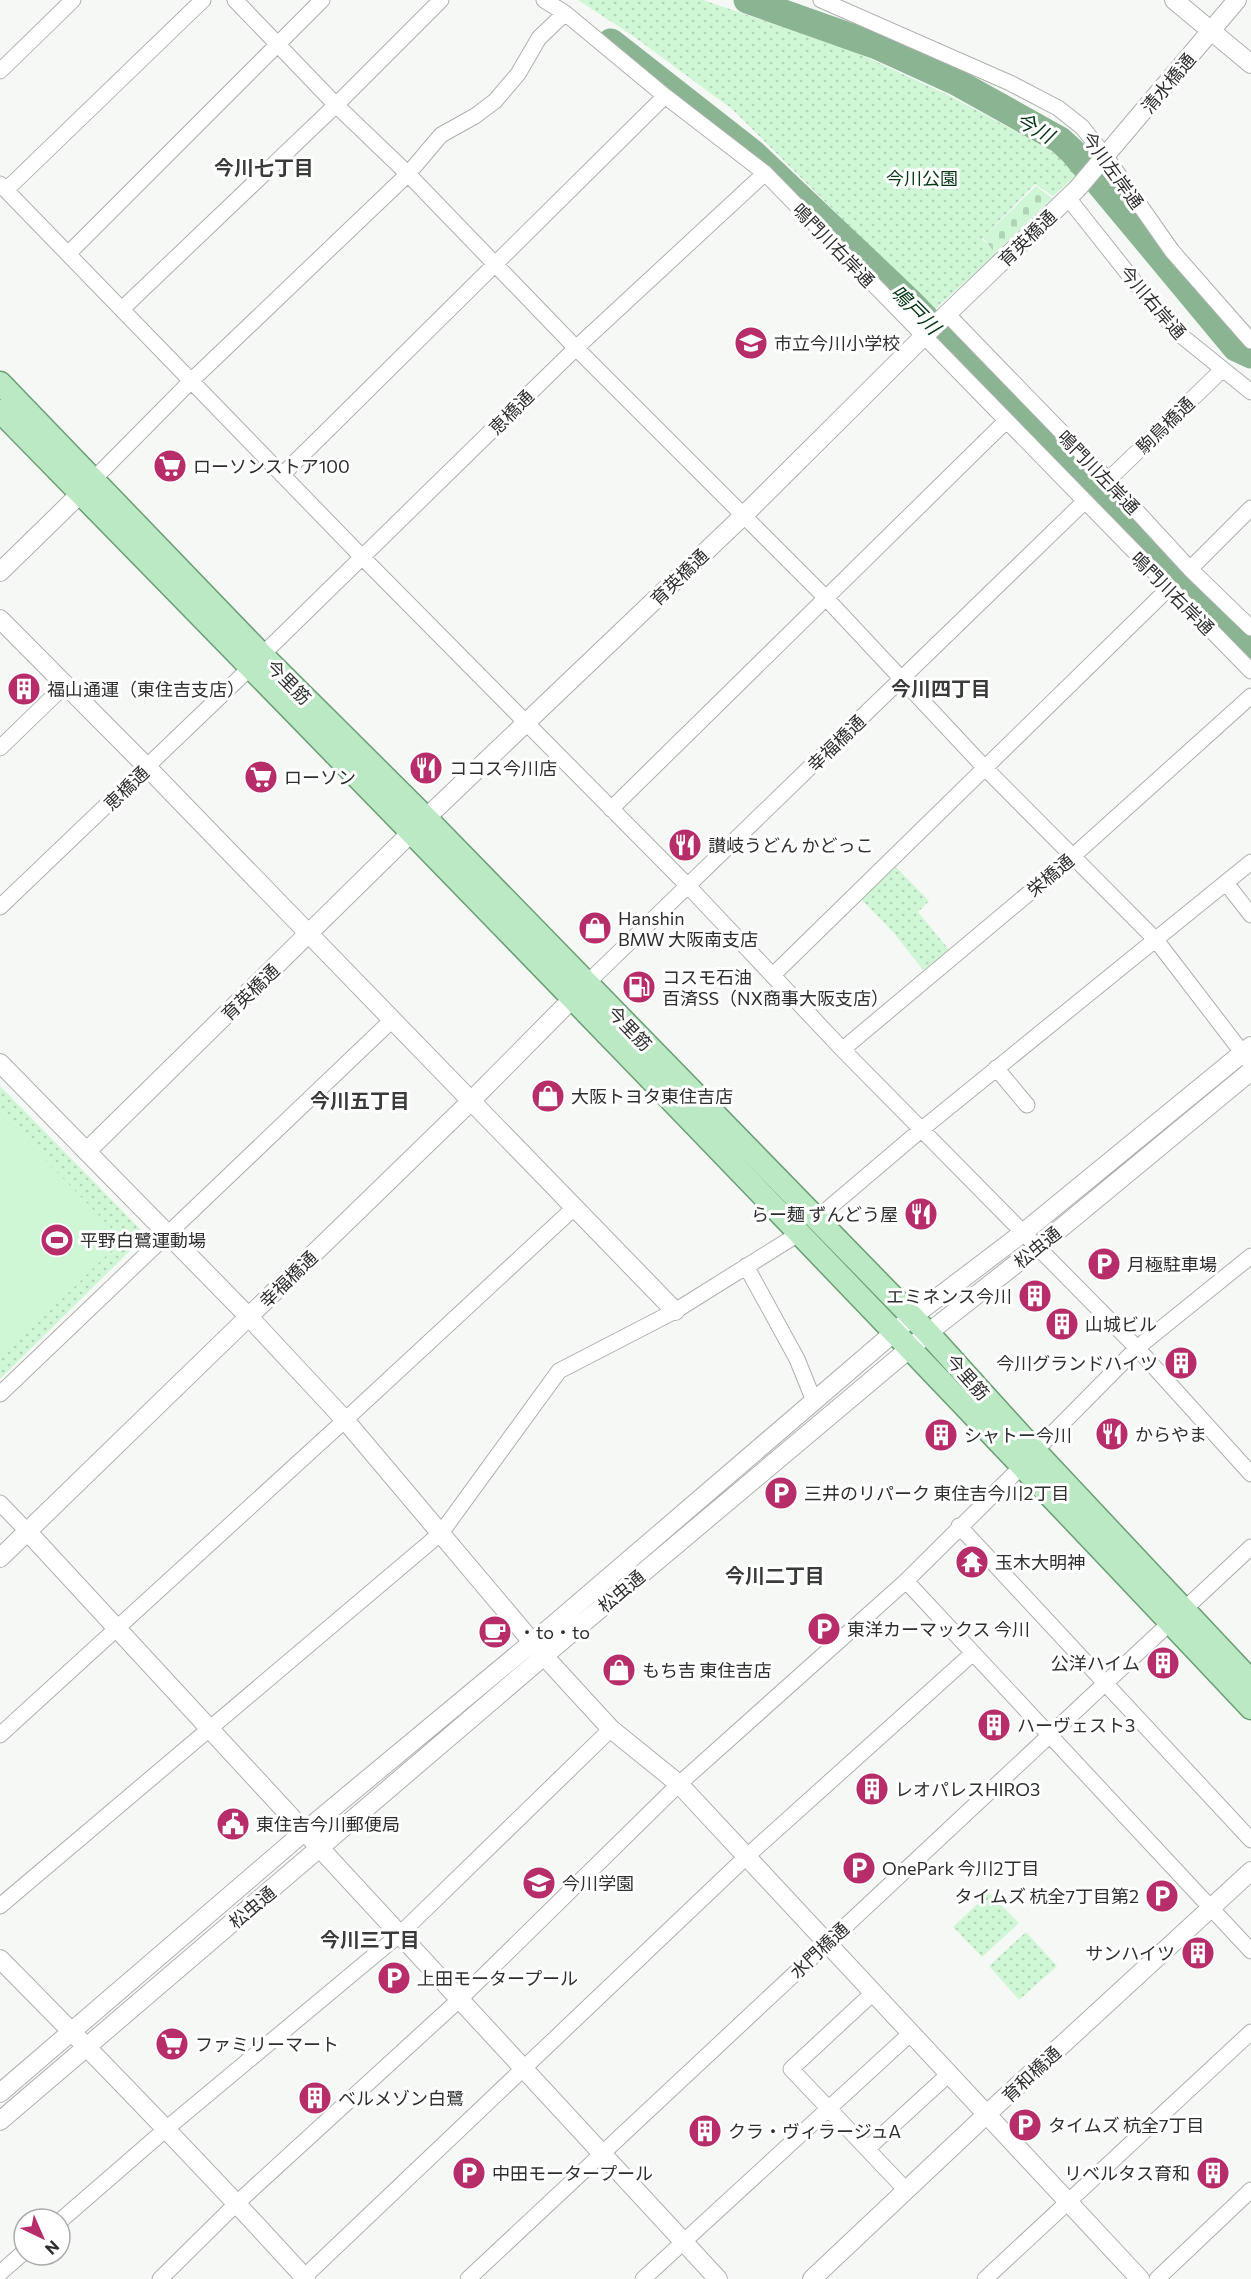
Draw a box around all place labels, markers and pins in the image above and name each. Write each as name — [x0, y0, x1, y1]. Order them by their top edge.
school or university icon: 市立今川小学校 — [733, 325, 769, 361]
place label: 市立今川小学校 — [774, 332, 900, 354]
supermarket icon: ローソンストア100 — [152, 448, 188, 484]
place label: ローソンストア100 — [193, 455, 350, 477]
building icon: 福山通運（東住吉支店） — [6, 671, 42, 707]
place label: 福山通運（東住吉支店） — [47, 678, 245, 700]
restaurant icon: ココス今川店 — [408, 750, 444, 786]
place label: ココス今川店 — [449, 757, 557, 779]
supermarket icon: ローソン — [243, 759, 279, 795]
place label: ローソン — [284, 766, 356, 788]
restaurant icon: 讃岐うどん かどっこ — [667, 827, 703, 863]
place label: 讃岐うどん かどっこ — [708, 834, 873, 856]
place label: Hanshin BMW 大阪南支店 — [618, 907, 758, 950]
shop icon: Hanshin BMW 大阪南支店 — [577, 910, 613, 946]
place label: コスモ石油 百済SS（NX商事大阪支店） — [662, 966, 889, 1009]
fuel station icon: コスモ石油 百済SS（NX商事大阪支店） — [621, 969, 657, 1005]
shop icon: 大阪トヨタ東住吉店 — [530, 1078, 566, 1114]
place label: 大阪トヨタ東住吉店 — [571, 1085, 733, 1107]
restaurant icon: らー麺 ずんどう屋 — [903, 1196, 939, 1232]
place label: らー麺 ずんどう屋 — [751, 1203, 898, 1225]
sports icon: 平野白鷺運動場 — [39, 1222, 75, 1258]
place label: 平野白鷺運動場 — [80, 1229, 206, 1251]
parking icon: 月極駐車場 — [1086, 1246, 1122, 1282]
place label: 月極駐車場 — [1127, 1253, 1217, 1275]
building icon: エミネンス今川 — [1017, 1278, 1053, 1314]
place label: エミネンス今川 — [886, 1285, 1012, 1307]
building icon: 山城ビル — [1044, 1306, 1080, 1342]
place label: 山城ビル — [1085, 1313, 1157, 1335]
building icon: 今川グランドハイツ — [1163, 1345, 1199, 1381]
place label: 今川グランドハイツ — [996, 1352, 1158, 1374]
restaurant icon: からやま — [1094, 1416, 1130, 1452]
building icon: シャトー今川 — [923, 1417, 959, 1453]
place label: からやま — [1135, 1423, 1207, 1445]
place label: シャトー今川 — [964, 1424, 1072, 1446]
parking icon: 三井のリパーク 東住吉今川2丁目 — [763, 1475, 799, 1511]
place label: 三井のリパーク 東住吉今川2丁目 — [804, 1482, 1069, 1504]
temple icon: 玉木大明神 — [954, 1544, 990, 1580]
place label: 玉木大明神 — [995, 1551, 1085, 1573]
parking icon: 東洋カーマックス 今川 — [806, 1611, 842, 1647]
cafe icon: ・to・to — [477, 1614, 513, 1650]
place label: 東洋カーマックス 今川 — [847, 1618, 1030, 1640]
place label: ・to・to — [518, 1621, 590, 1643]
building icon: 公洋ハイム — [1145, 1645, 1181, 1681]
shop icon: もち吉 東住吉店 — [601, 1652, 637, 1688]
place label: 公洋ハイム — [1051, 1652, 1140, 1674]
place label: もち吉 東住吉店 — [642, 1659, 771, 1681]
building icon: ハーヴェスト3 — [976, 1707, 1012, 1743]
place label: ハーヴェスト3 — [1017, 1714, 1135, 1736]
building icon: レオパレスHIRO3 — [854, 1771, 890, 1807]
place label: レオパレスHIRO3 — [895, 1778, 1040, 1800]
public building icon: 東住吉今川郵便局 — [215, 1806, 251, 1842]
place label: 東住吉今川郵便局 — [256, 1813, 400, 1835]
parking icon: OnePark 今川2丁目 — [841, 1850, 877, 1886]
place label: OnePark 今川2丁目 — [882, 1857, 1040, 1879]
school or university icon: 今川学園 — [521, 1865, 557, 1901]
place label: 今川学園 — [562, 1872, 634, 1894]
parking icon: タイムズ 杭全7丁目第2 — [1144, 1878, 1180, 1914]
place label: タイムズ 杭全7丁目第2 — [954, 1885, 1139, 1907]
building icon: サンハイツ — [1180, 1935, 1216, 1971]
place label: サンハイツ — [1085, 1942, 1175, 1964]
parking icon: 上田モータープール — [376, 1960, 412, 1996]
place label: 上田モータープール — [417, 1967, 578, 1989]
supermarket icon: ファミリーマート — [154, 2026, 190, 2062]
place label: ファミリーマート — [195, 2033, 339, 2055]
building icon: ベルメゾン白鷺 — [297, 2080, 333, 2116]
place label: ベルメゾン白鷺 — [338, 2087, 464, 2109]
parking icon: タイムズ 杭全7丁目 — [1007, 2107, 1043, 2143]
building icon: クラ・ヴィラージュA — [687, 2113, 723, 2149]
place label: タイムズ 杭全7丁目 — [1048, 2114, 1205, 2136]
place label: クラ・ヴィラージュA — [728, 2120, 901, 2142]
parking icon: 中田モータープール — [451, 2155, 487, 2191]
building icon: リベルタス育和 — [1195, 2155, 1231, 2191]
place label: 中田モータープール — [492, 2162, 653, 2184]
place label: リベルタス育和 — [1064, 2162, 1190, 2184]

